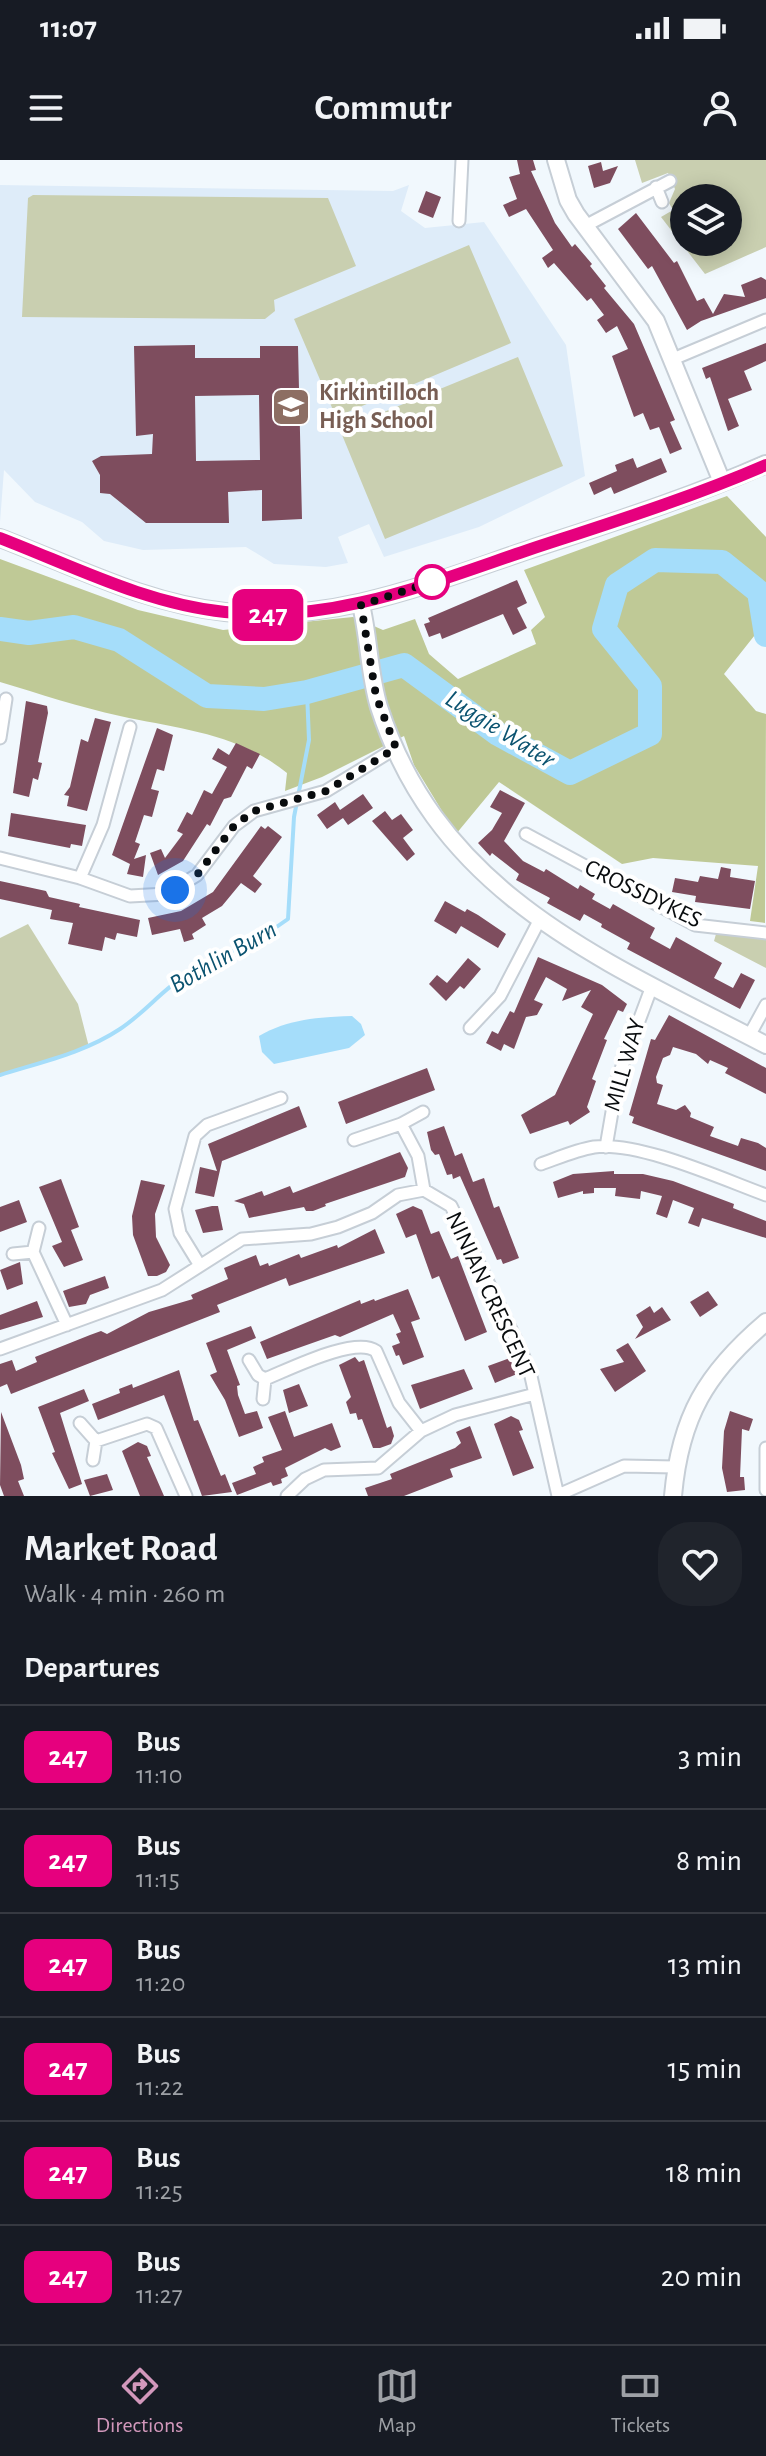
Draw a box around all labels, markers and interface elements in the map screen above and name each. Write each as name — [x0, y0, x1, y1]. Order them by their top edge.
text: 11:07 — [40, 13, 97, 43]
icon: menu — [24, 86, 68, 130]
icon: person — [698, 86, 742, 130]
text: Commutr — [315, 90, 451, 126]
map controls — [670, 184, 742, 256]
button: layers — [670, 184, 742, 256]
place label: Kirkintilloch High School — [319, 381, 439, 433]
school or university icon: Kirkintilloch High School — [270, 386, 312, 428]
unlabelled marker — [415, 565, 449, 599]
line badge: 247 — [222, 589, 314, 641]
text: 247 — [248, 601, 288, 629]
water label: Luggie Water — [441, 685, 561, 774]
street label: CROSSDYKES — [581, 855, 705, 933]
your location — [155, 870, 195, 910]
water label: Bothlin Burn — [165, 916, 281, 998]
street label: MILL WAY — [600, 1015, 650, 1114]
street label: NINIAN CRESCENT — [441, 1208, 539, 1382]
button: heart — [658, 1522, 742, 1606]
text: Market Road — [24, 1530, 218, 1568]
text: Walk · 4 min · 260 m — [24, 1581, 225, 1607]
text: Departures — [24, 1653, 160, 1683]
text: Bus — [136, 1727, 181, 1757]
text: 3 min — [678, 1742, 742, 1772]
text: 247 — [48, 1743, 88, 1771]
text: 11:10 — [136, 1762, 183, 1788]
text: Bus — [136, 1831, 181, 1861]
text: 8 min — [676, 1846, 742, 1876]
text: 247 — [48, 1847, 88, 1875]
text: 11:15 — [136, 1866, 180, 1892]
text: Bus — [136, 1935, 181, 1965]
text: 13 min — [668, 1950, 742, 1980]
text: 247 — [48, 1951, 88, 1979]
text: 11:20 — [136, 1970, 185, 1996]
text: Bus — [136, 2039, 181, 2069]
text: 15 min — [667, 2054, 742, 2084]
text: 247 — [48, 2055, 88, 2083]
text: 11:22 — [136, 2074, 184, 2100]
text: Bus — [136, 2143, 181, 2173]
text: 18 min — [666, 2158, 742, 2188]
text: 247 — [48, 2159, 88, 2187]
text: 11:25 — [136, 2178, 183, 2204]
text: Bus — [136, 2247, 181, 2277]
text: 20 min — [661, 2262, 742, 2292]
text: 247 — [48, 2263, 88, 2291]
text: 11:27 — [136, 2282, 183, 2308]
tab: Directions — [96, 2364, 183, 2438]
tab: Map — [375, 2364, 419, 2438]
tab: Tickets — [611, 2364, 670, 2438]

